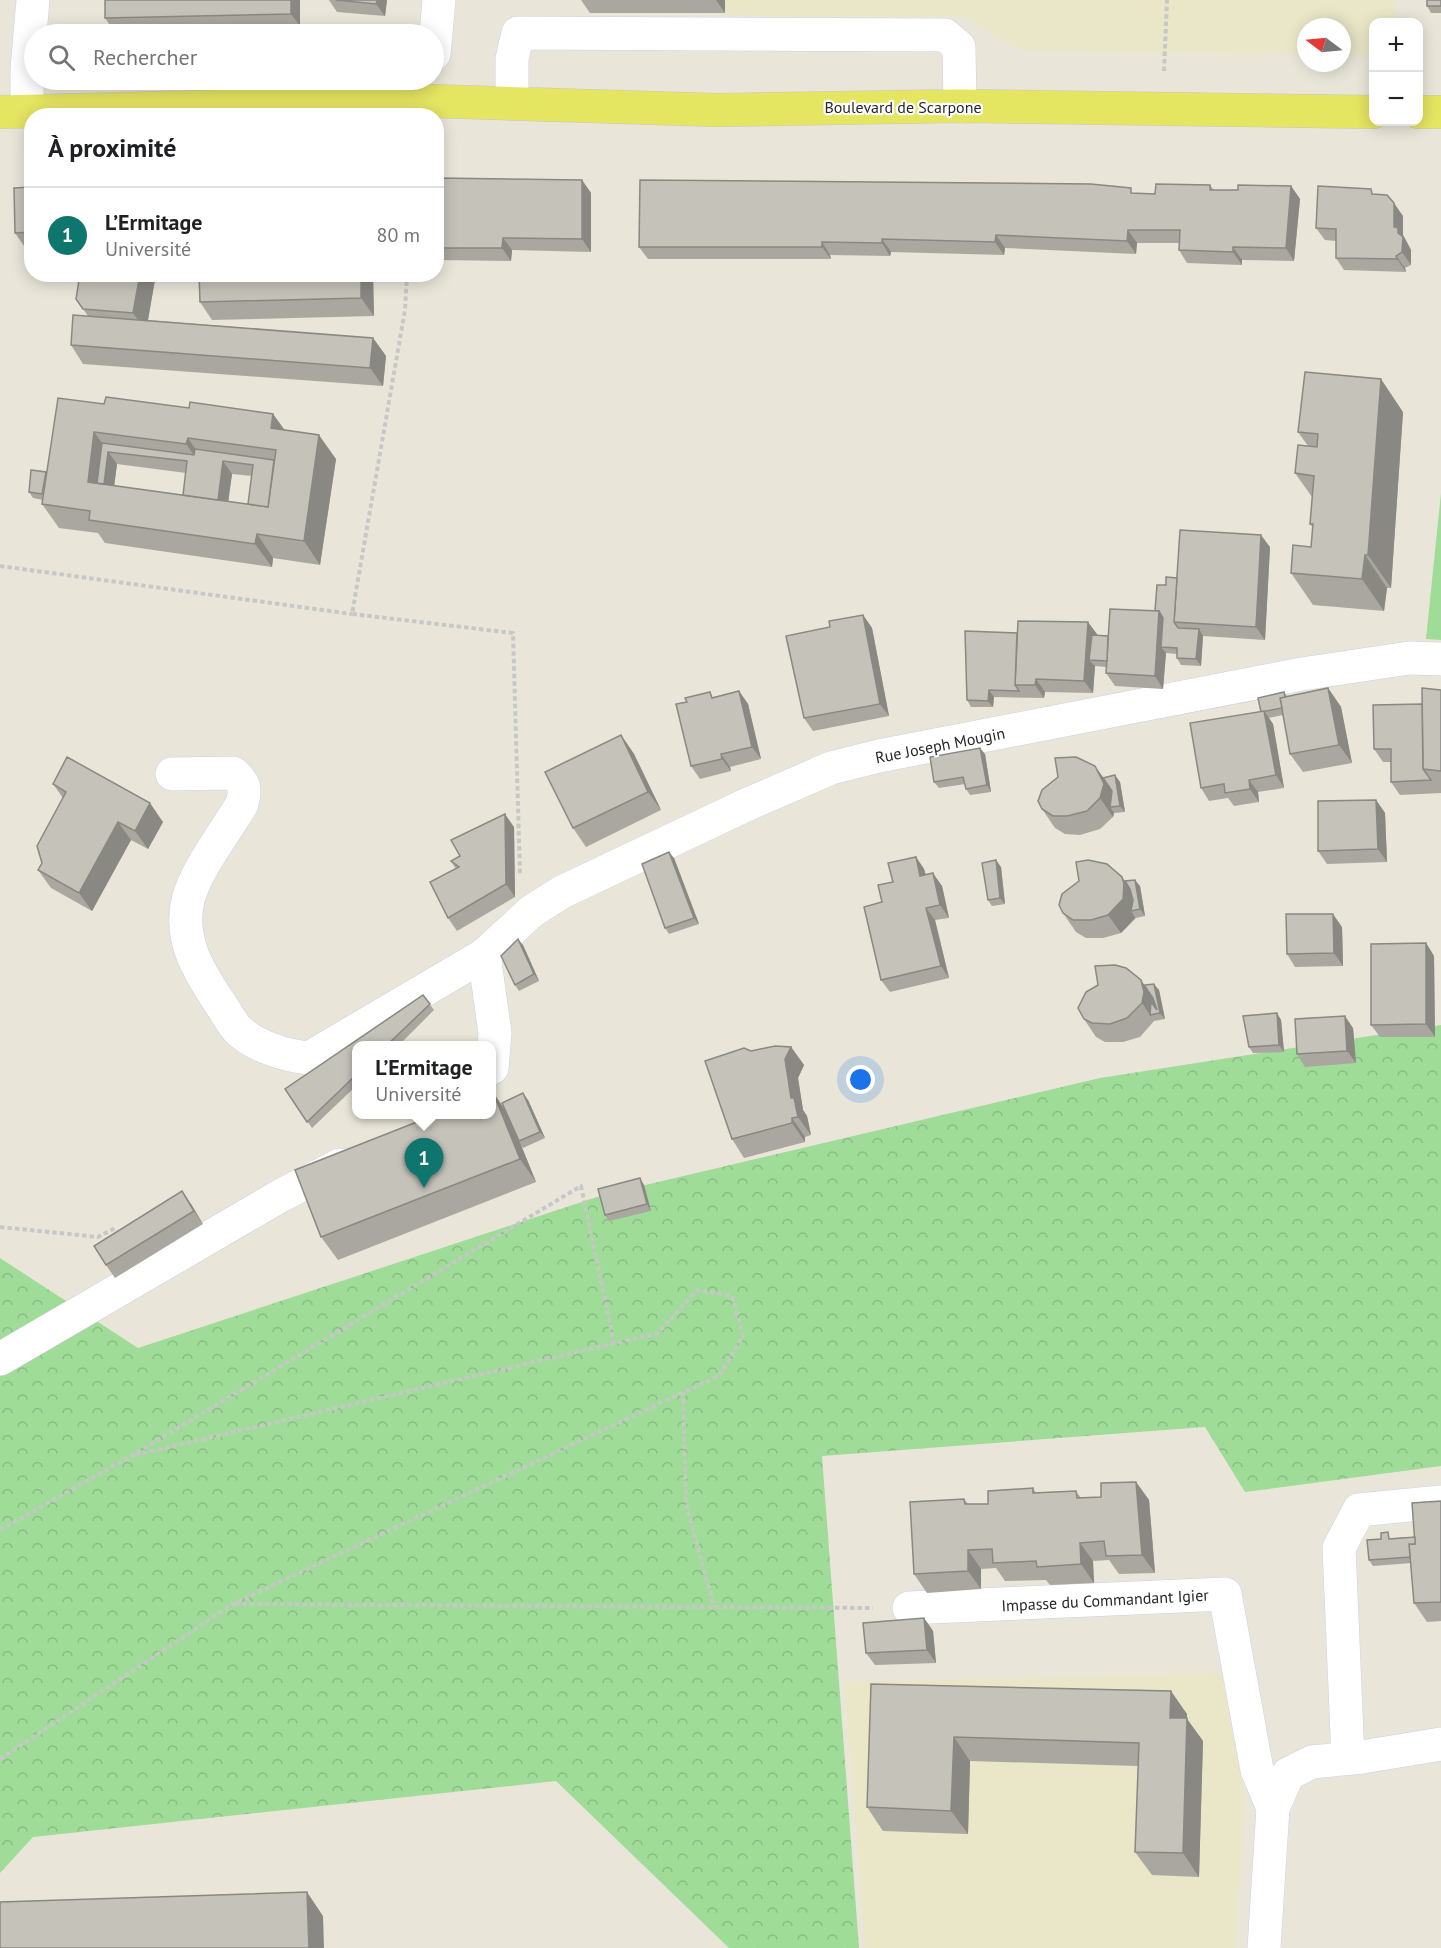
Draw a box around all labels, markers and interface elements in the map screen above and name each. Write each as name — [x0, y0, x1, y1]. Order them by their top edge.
north arrow — [1297, 18, 1351, 72]
map controls — [1369, 18, 1423, 126]
button: + — [1369, 18, 1423, 72]
search box — [24, 24, 444, 90]
icon: search — [45, 41, 78, 74]
text: Rechercher — [93, 43, 197, 71]
button: − — [1369, 72, 1423, 126]
street label: Boulevard de Scarpone — [824, 97, 982, 117]
text: À proximité — [48, 131, 176, 164]
text: L’Ermitage — [105, 208, 202, 236]
text: 1 — [62, 222, 73, 248]
text: 80 m — [377, 222, 420, 248]
text: Université — [105, 236, 191, 262]
street label: Rue Joseph Mougin — [873, 723, 1007, 767]
popup — [352, 1041, 496, 1119]
text: L’Ermitage — [375, 1053, 473, 1081]
your location — [846, 1065, 875, 1094]
text: Université — [375, 1081, 461, 1107]
pin: 1 — [404, 1138, 444, 1188]
street label: Impasse du Commandant Igier — [1001, 1585, 1210, 1615]

